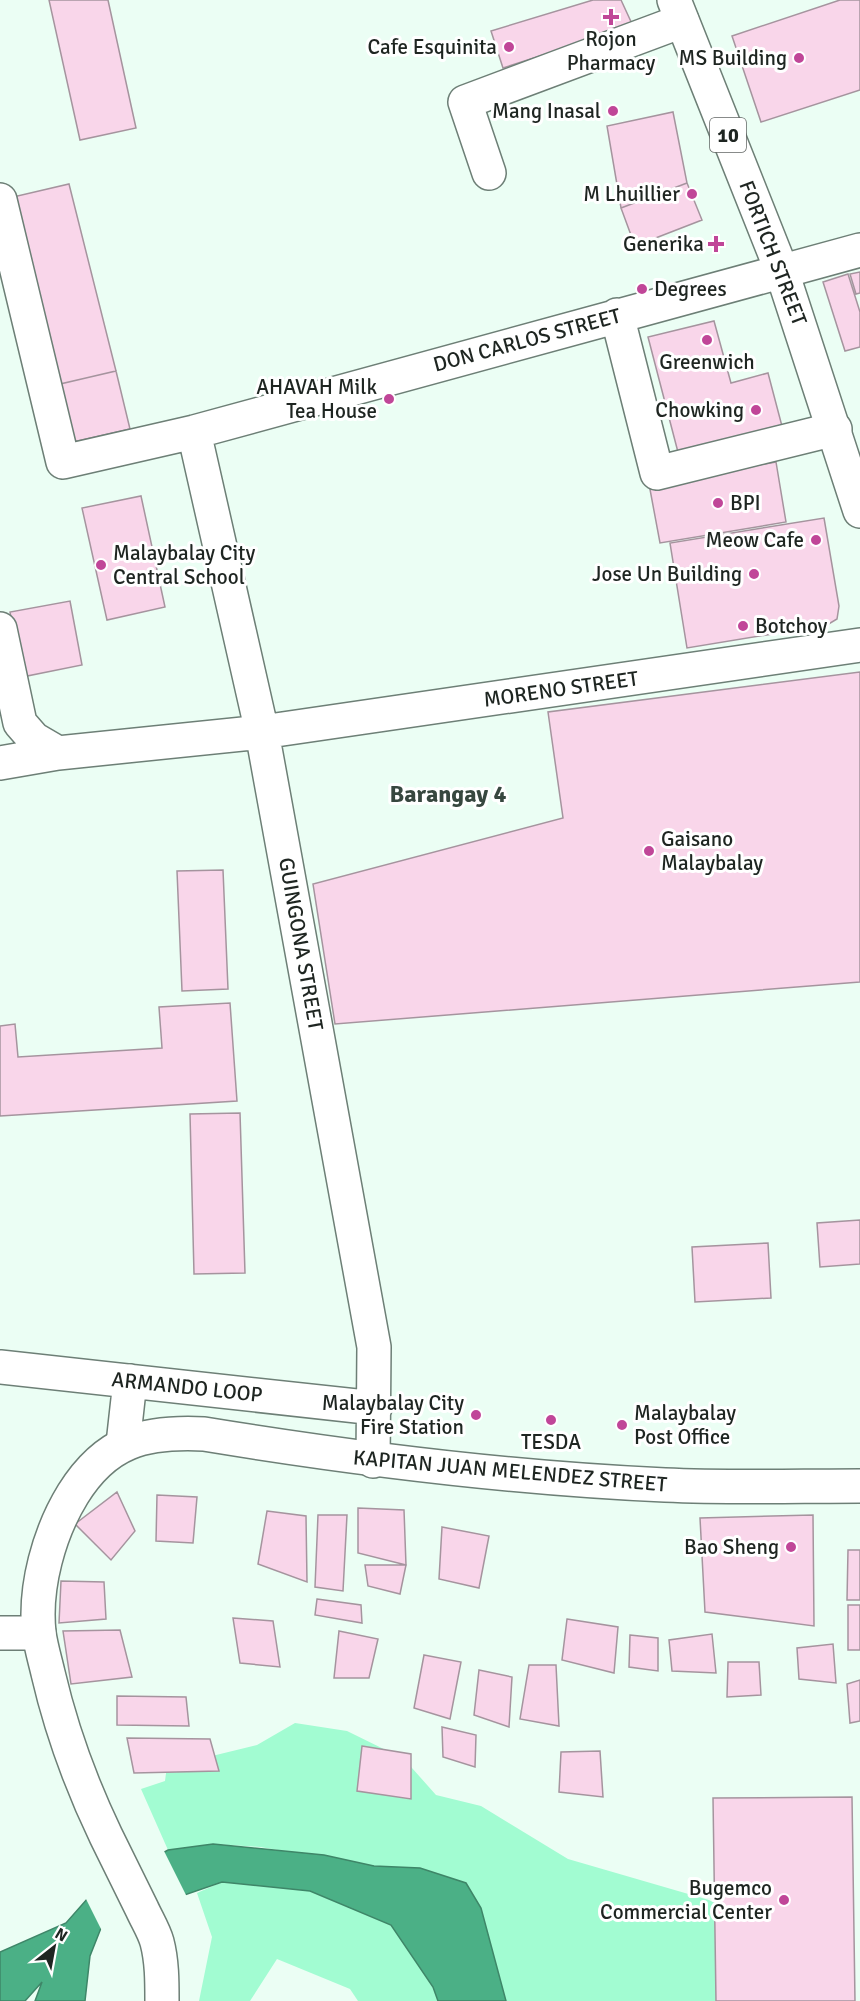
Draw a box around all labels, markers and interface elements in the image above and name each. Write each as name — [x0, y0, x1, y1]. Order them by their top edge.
marker: Rojon Pharmacy — [604, 10, 618, 24]
place label: Rojon Pharmacy — [567, 26, 656, 76]
place label: Cafe Esquinita — [368, 34, 497, 60]
marker: Cafe Esquinita — [502, 40, 516, 54]
place label: MS Building — [679, 45, 787, 71]
marker: MS Building — [792, 51, 806, 65]
place label: Mang Inasal — [492, 98, 601, 124]
marker: Mang Inasal — [606, 104, 620, 118]
road number: 10 — [710, 118, 746, 152]
street label: FORTICH STREET — [733, 177, 813, 330]
place label: M Lhuillier — [583, 181, 680, 207]
marker: M Lhuillier — [685, 187, 699, 201]
place label: Generika — [623, 231, 704, 257]
marker: Generika — [709, 237, 723, 251]
place label: Degrees — [654, 276, 727, 302]
marker: Degrees — [635, 282, 649, 296]
street label: DON CARLOS STREET — [430, 302, 624, 378]
marker: Greenwich — [700, 333, 714, 347]
place label: Greenwich — [659, 349, 755, 375]
place label: AHAVAH Milk Tea House — [256, 374, 377, 424]
marker: AHAVAH Milk Tea House — [382, 392, 396, 406]
place label: Chowking — [655, 397, 744, 423]
marker: Chowking — [749, 403, 763, 417]
place label: BPI — [730, 490, 761, 516]
marker: BPI — [711, 496, 725, 510]
place label: Meow Cafe — [705, 527, 804, 553]
marker: Meow Cafe — [809, 533, 823, 547]
place label: Malaybalay City Central School — [113, 540, 255, 590]
marker: Malaybalay City Central School — [94, 558, 108, 572]
place label: Jose Un Building — [592, 561, 742, 587]
marker: Jose Un Building — [747, 567, 761, 581]
place label: Botchoy — [755, 613, 828, 639]
marker: Botchoy — [736, 619, 750, 633]
street label: MORENO STREET — [482, 665, 641, 713]
district label: Barangay 4 — [390, 779, 506, 809]
place label: Gaisano Malaybalay — [661, 826, 763, 876]
marker: Gaisano Malaybalay — [642, 844, 656, 858]
street label: GUINGONA STREET — [273, 855, 329, 1033]
street label: ARMANDO LOOP — [110, 1366, 264, 1408]
place label: Malaybalay City Fire Station — [322, 1390, 464, 1440]
place label: Malaybalay Post Office — [634, 1400, 736, 1450]
marker: Malaybalay City Fire Station — [469, 1408, 483, 1422]
marker: TESDA — [544, 1413, 558, 1427]
marker: Malaybalay Post Office — [615, 1418, 629, 1432]
place label: TESDA — [521, 1429, 581, 1455]
street label: KAPITAN JUAN MELENDEZ STREET — [352, 1444, 669, 1498]
place label: Bao Sheng — [684, 1534, 779, 1560]
marker: Bao Sheng — [784, 1540, 798, 1554]
place label: Bugemco Commercial Center — [600, 1875, 772, 1925]
marker: Bugemco Commercial Center — [777, 1893, 791, 1907]
north arrow — [24, 1917, 84, 1977]
text: N — [51, 1924, 71, 1946]

